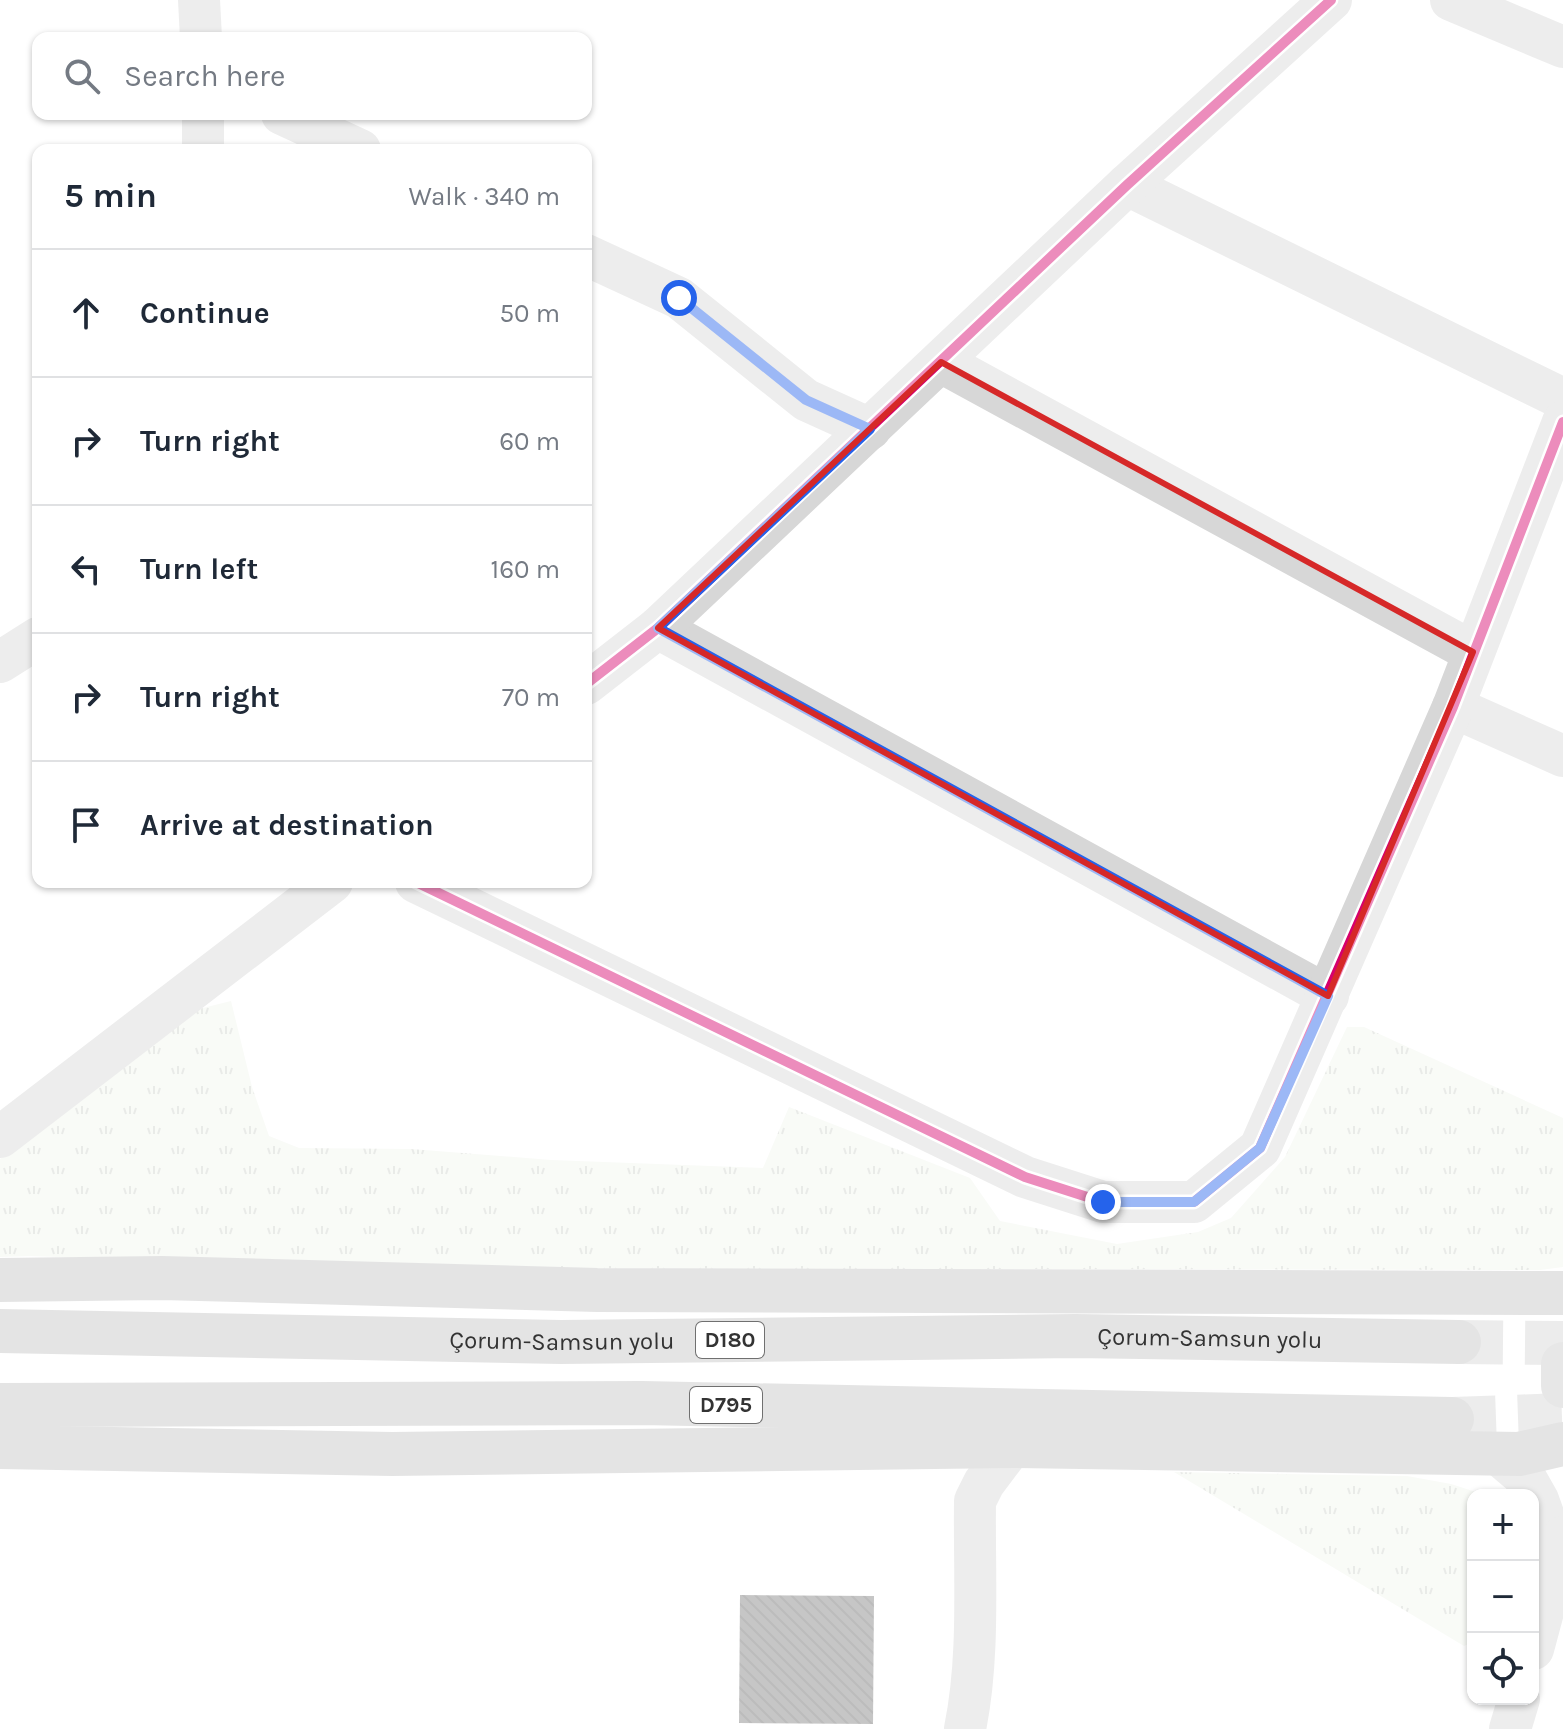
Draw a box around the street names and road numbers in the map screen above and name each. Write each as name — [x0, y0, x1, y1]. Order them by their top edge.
road number: D180 — [696, 1322, 764, 1358]
street label: Çorum-Samsun yolu — [1097, 1322, 1323, 1354]
street label: Çorum-Samsun yolu — [449, 1326, 675, 1356]
road number: D795 — [690, 1387, 762, 1423]

